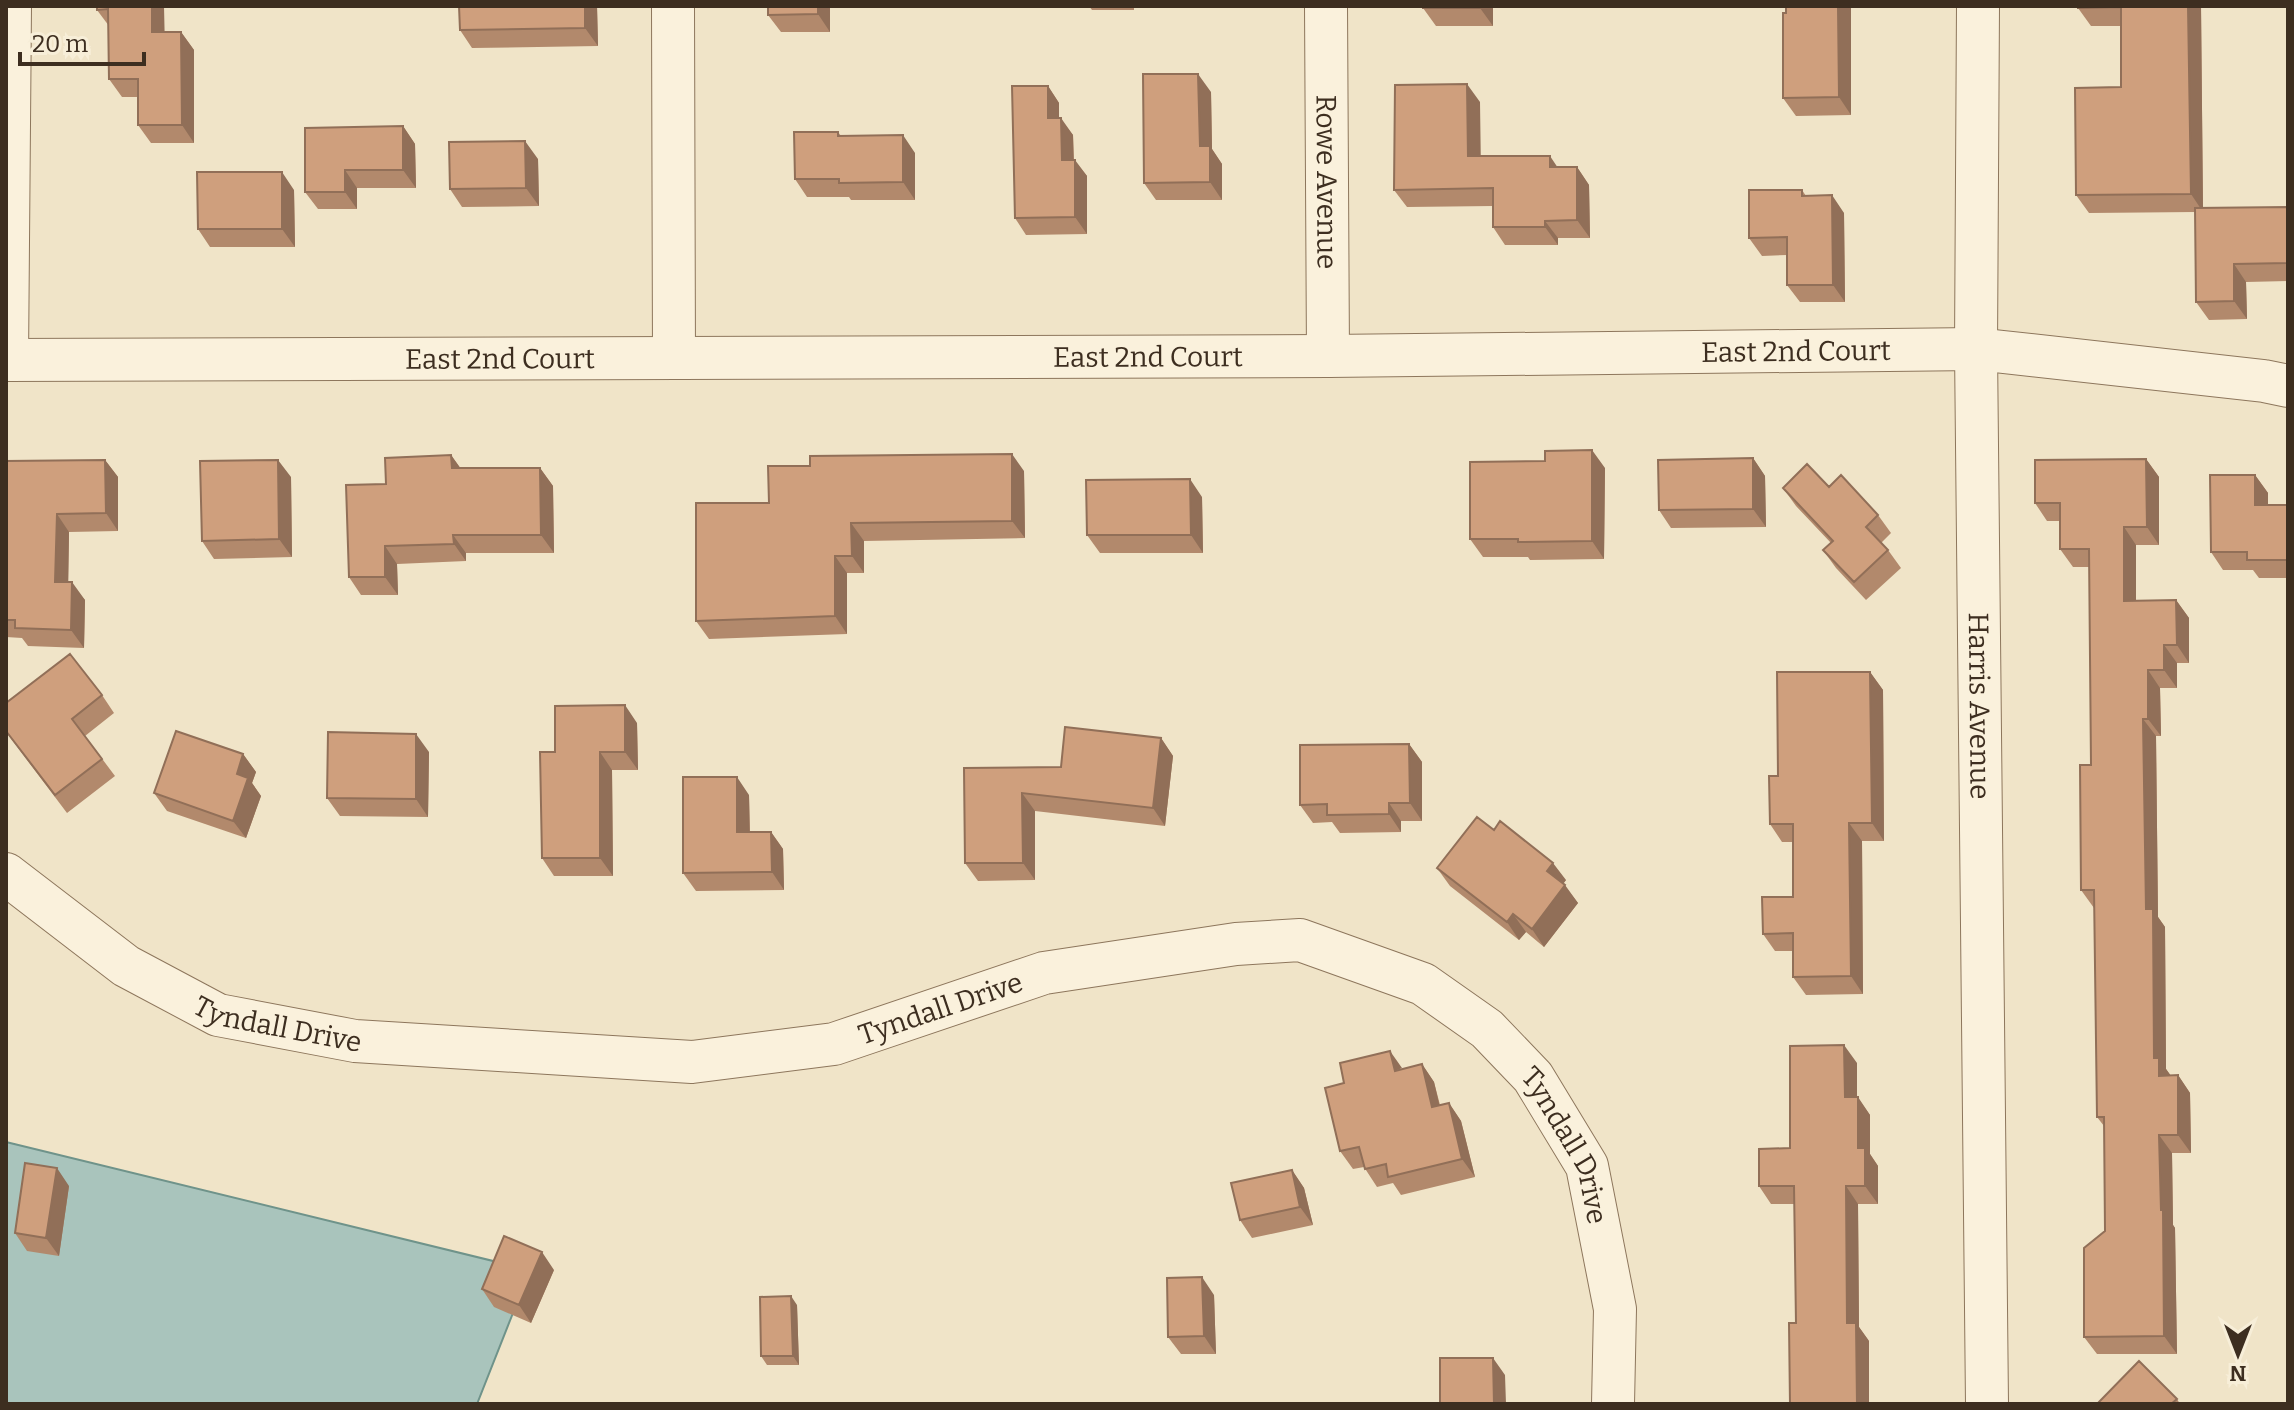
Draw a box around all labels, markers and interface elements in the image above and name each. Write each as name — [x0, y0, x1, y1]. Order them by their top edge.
scale bar — [20, 16, 144, 66]
text: 20 m — [32, 30, 88, 58]
street label: Rowe Avenue — [1310, 95, 1344, 269]
street label: East 2nd Court — [1701, 333, 1891, 368]
street label: East 2nd Court — [1053, 340, 1243, 373]
street label: East 2nd Court — [405, 342, 595, 375]
street label: Harris Avenue — [1962, 612, 1997, 800]
street label: Tyndall Drive — [854, 965, 1027, 1051]
street label: Tyndall Drive — [188, 989, 365, 1058]
street label: Tyndall Drive — [1515, 1059, 1614, 1226]
north arrow — [2198, 1314, 2278, 1394]
text: N — [2229, 1360, 2246, 1387]

